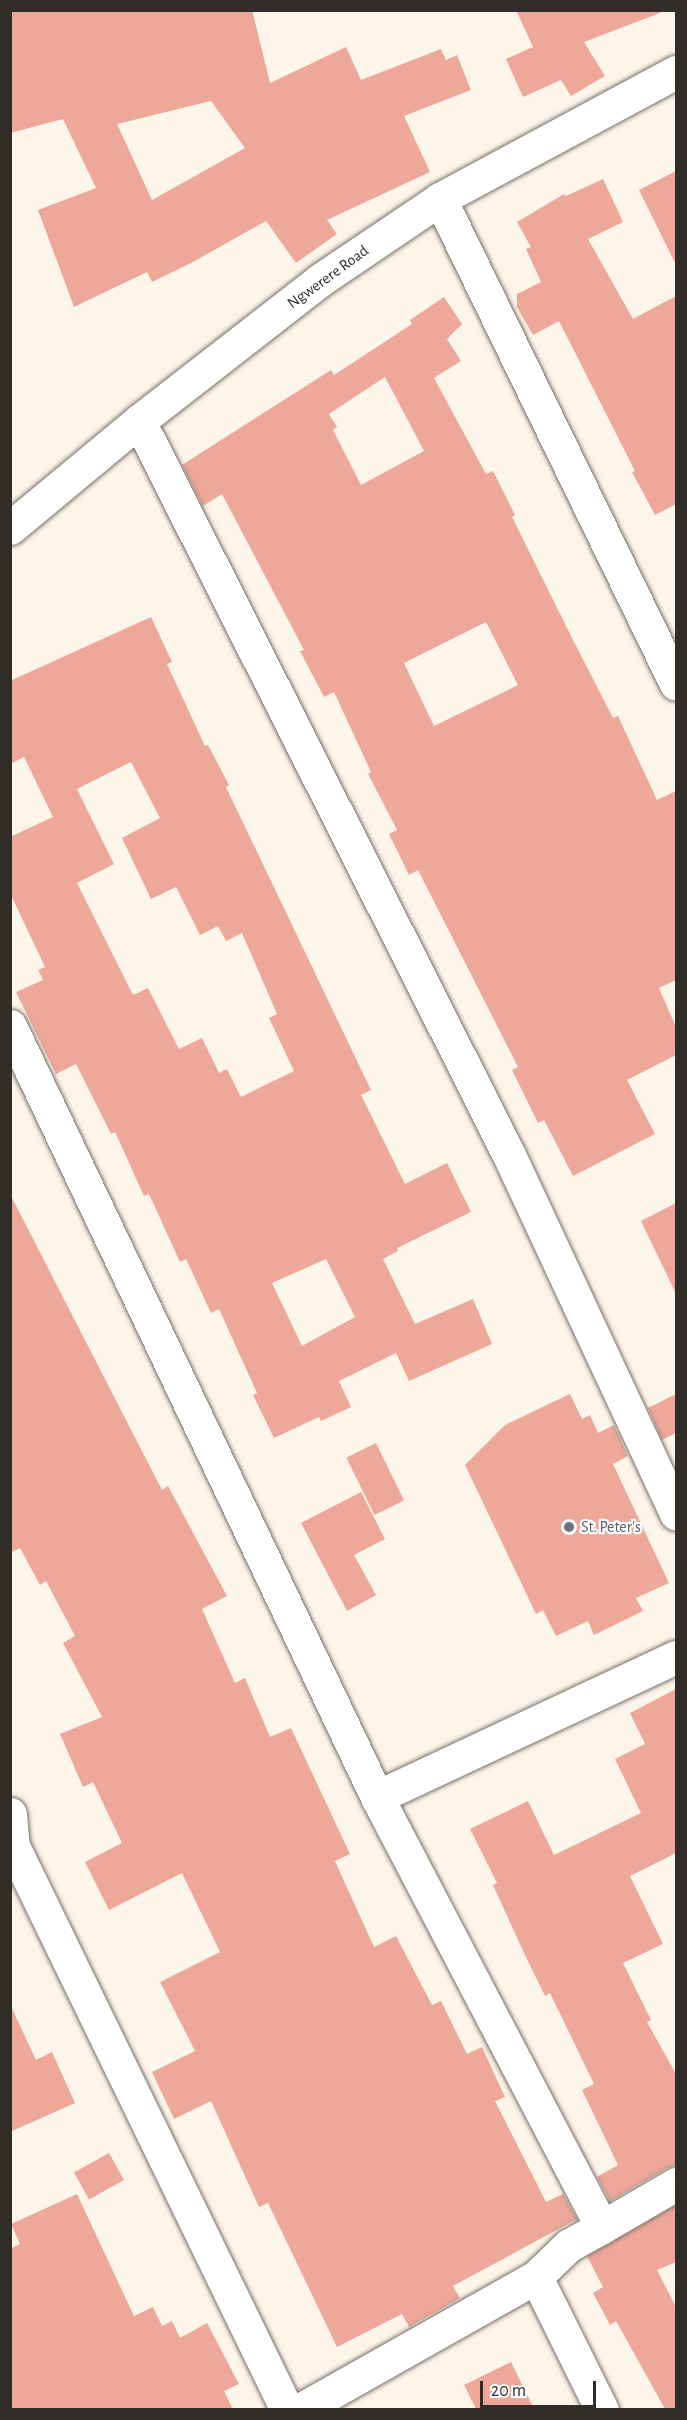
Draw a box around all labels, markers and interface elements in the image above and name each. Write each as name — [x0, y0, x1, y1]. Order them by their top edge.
street label: Ngwerere Road — [284, 241, 372, 313]
place label: St. Peter's — [581, 1517, 641, 1537]
marker: St. Peter's — [562, 1520, 576, 1534]
scale bar — [483, 2369, 598, 2407]
text: 20 m — [491, 2382, 526, 2400]

